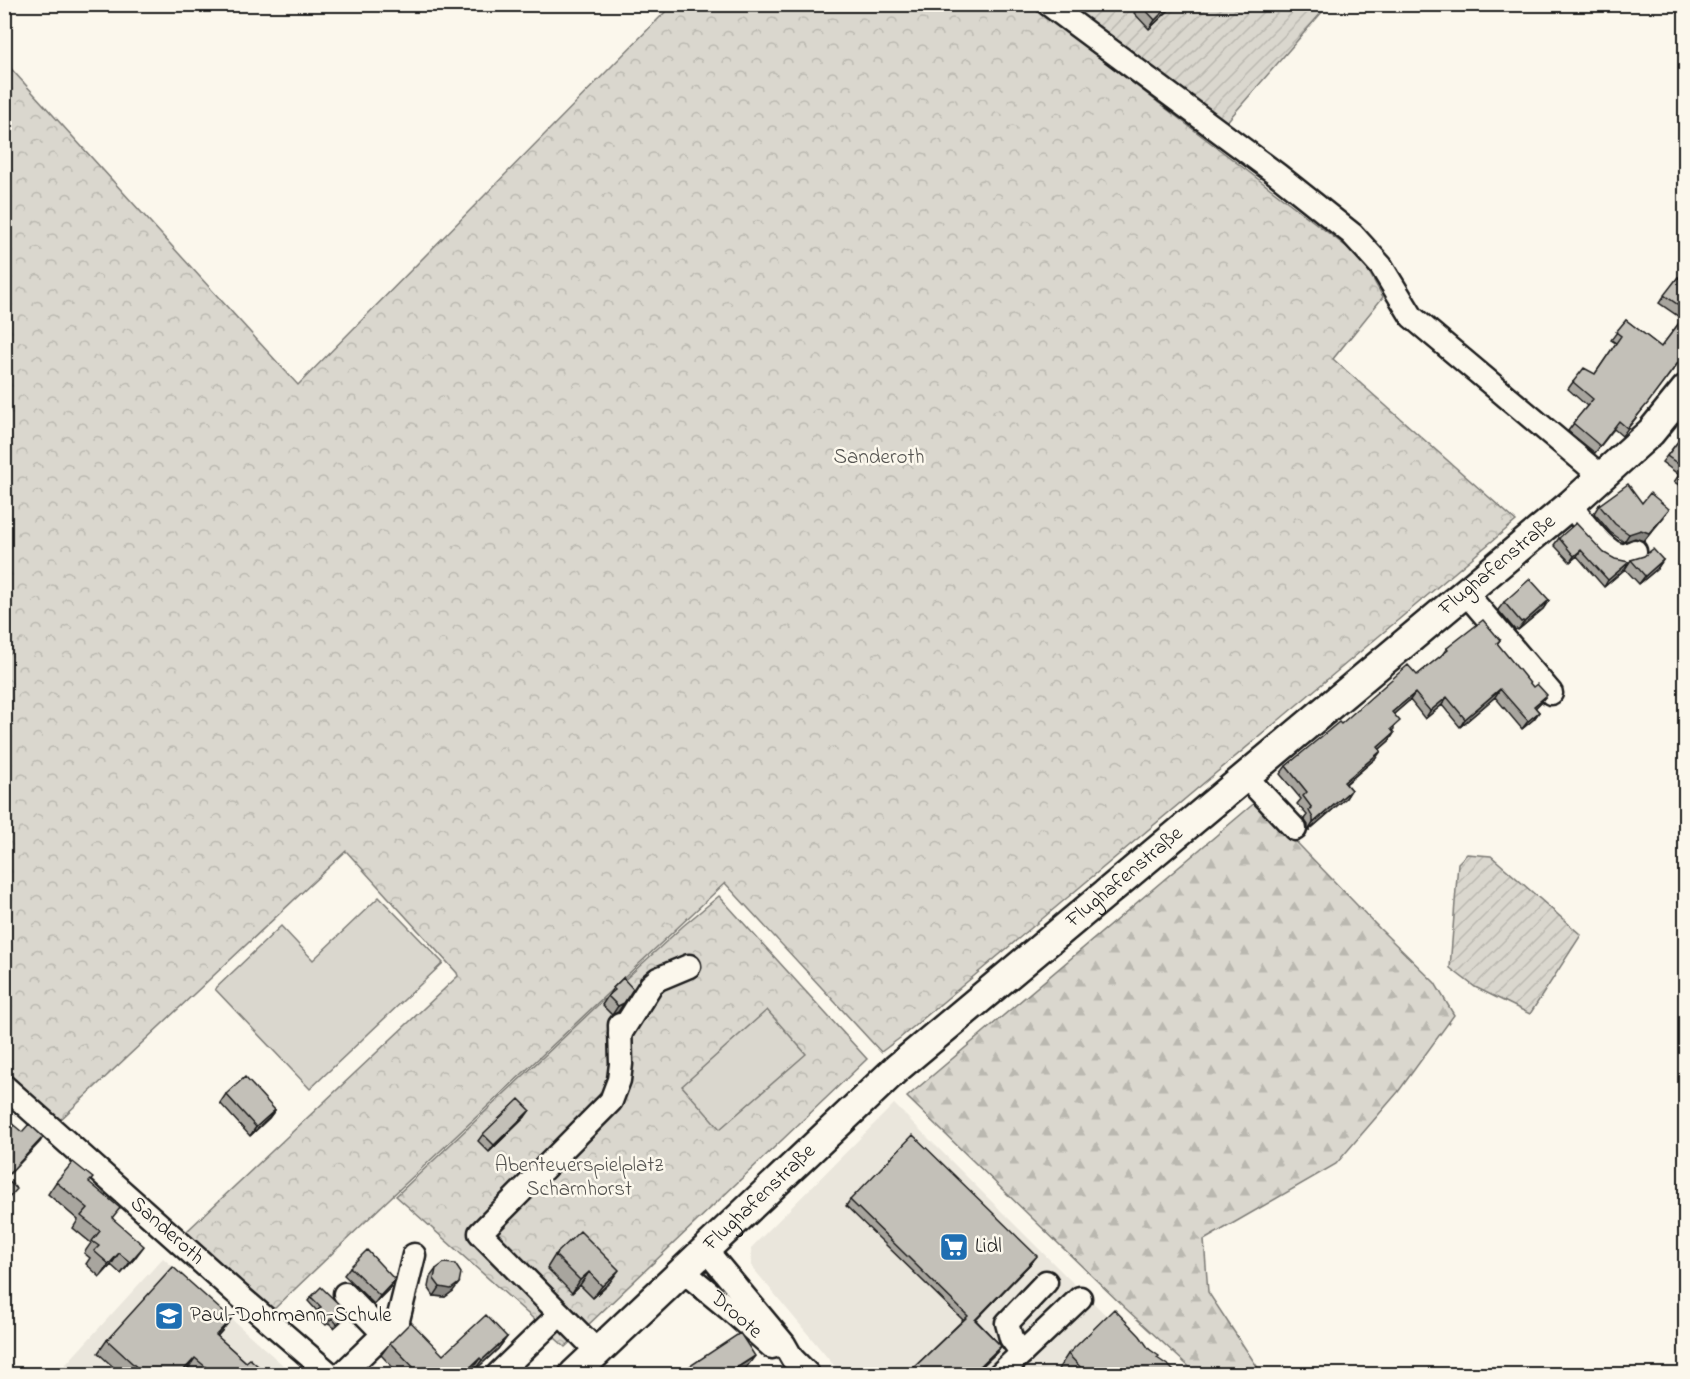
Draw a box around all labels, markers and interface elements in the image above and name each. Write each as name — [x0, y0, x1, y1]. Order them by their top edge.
park label: Sanderoth — [834, 443, 924, 473]
street label: Flughafenstraße — [1432, 507, 1563, 624]
street label: Flughafenstraße — [1059, 819, 1190, 936]
street label: Flughafenstraße — [696, 1137, 823, 1259]
park label: Abenteuerspielplatz Scharnhorst — [495, 1151, 663, 1205]
street label: Sanderoth — [123, 1190, 211, 1273]
supermarket icon: Lidl — [938, 1231, 970, 1263]
place label: Lidl — [975, 1232, 1002, 1262]
street label: Droote — [703, 1283, 769, 1347]
school or university icon: Paul-Dohrmann-Schule — [153, 1300, 185, 1332]
place label: Paul-Dohrmann-Schule — [190, 1301, 392, 1331]

